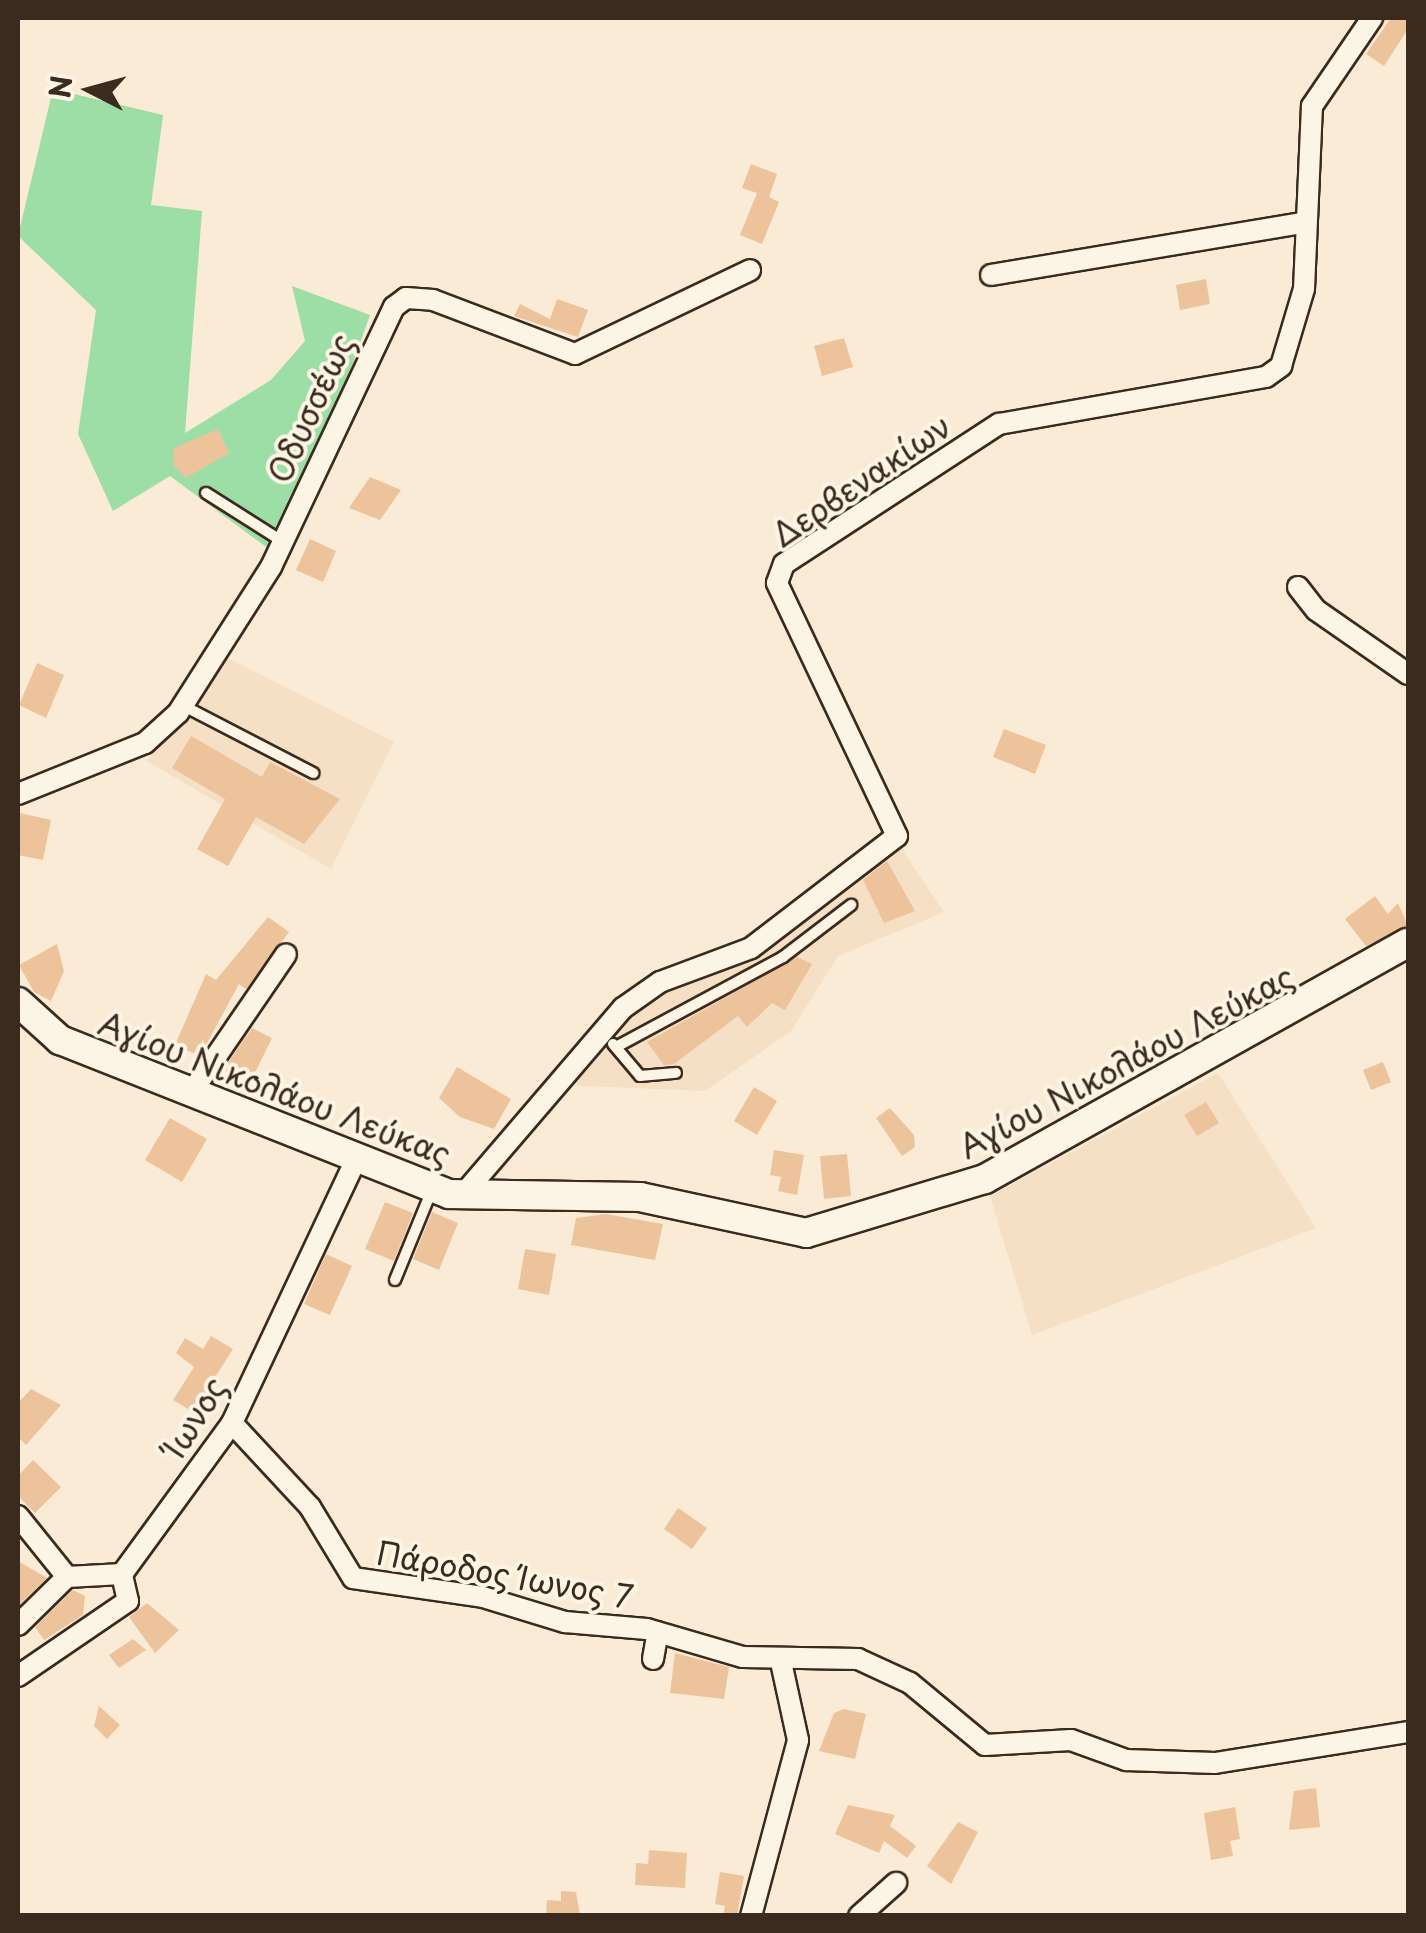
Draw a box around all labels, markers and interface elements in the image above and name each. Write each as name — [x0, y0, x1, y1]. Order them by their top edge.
north arrow — [40, 40, 140, 140]
text: N — [37, 74, 82, 100]
street label: Οδυσσέως — [259, 328, 361, 488]
street label: Δερβενακίων — [764, 406, 958, 554]
street label: Αγίου Νικολάου Λεύκας — [953, 957, 1299, 1165]
street label: Αγίου Νικολάου Λεύκας — [94, 1003, 456, 1173]
street label: Ίωνος — [154, 1370, 234, 1464]
street label: Πάροδος Ίωνος 7 — [373, 1532, 637, 1616]

